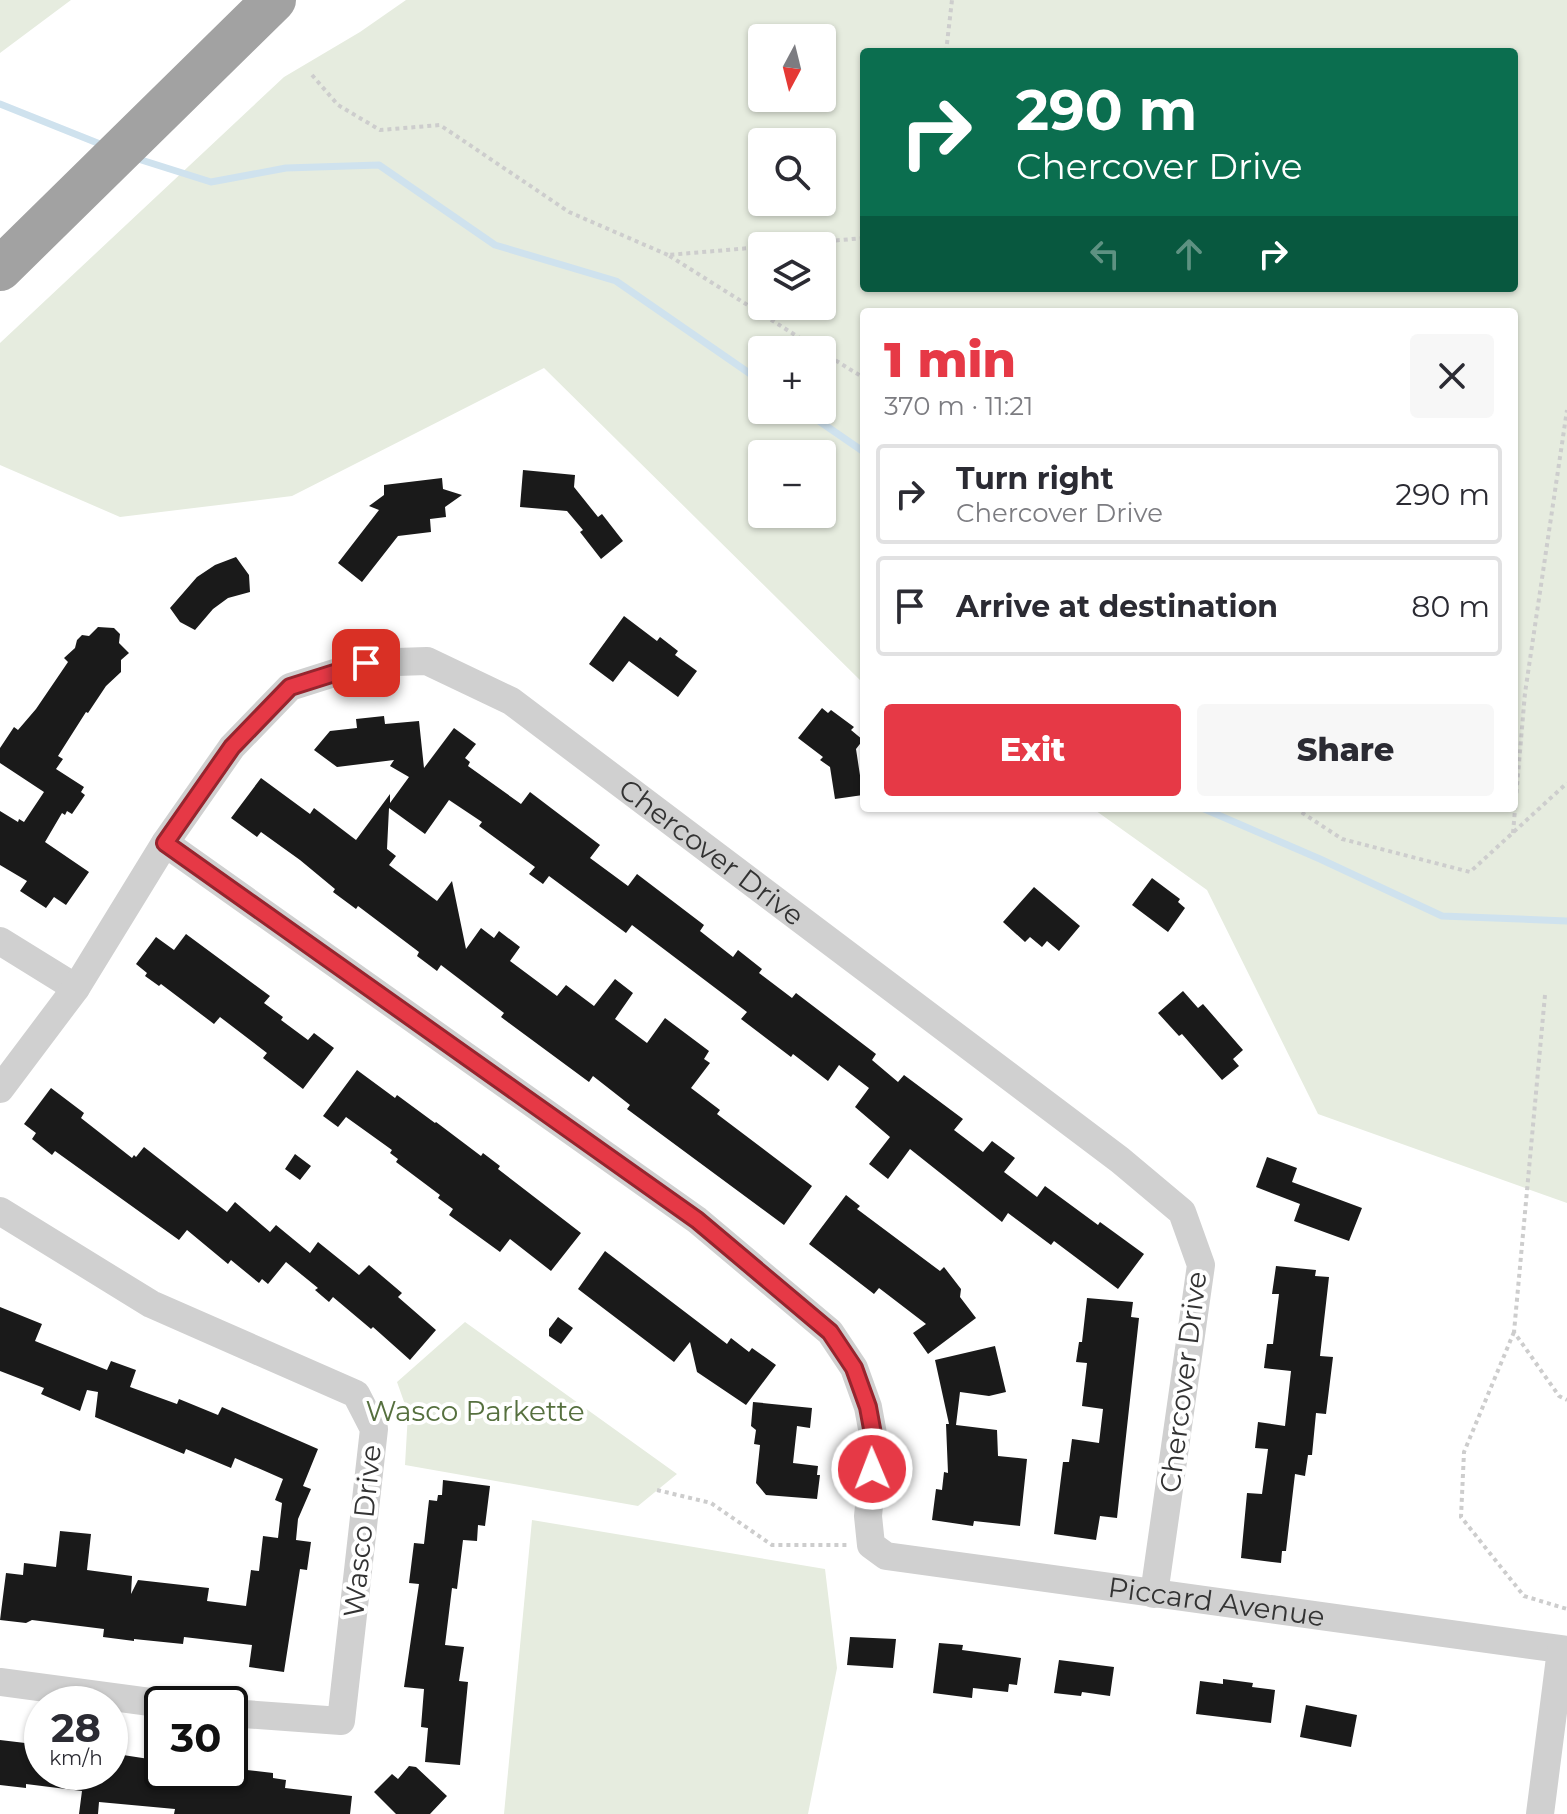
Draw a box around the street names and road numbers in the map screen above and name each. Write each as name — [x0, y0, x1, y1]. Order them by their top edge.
street label: Chercover Drive — [612, 772, 811, 933]
street label: Chercover Drive — [1153, 1269, 1213, 1495]
street label: Wasco Drive — [336, 1443, 388, 1619]
street label: Piccard Avenue — [1106, 1570, 1327, 1633]

